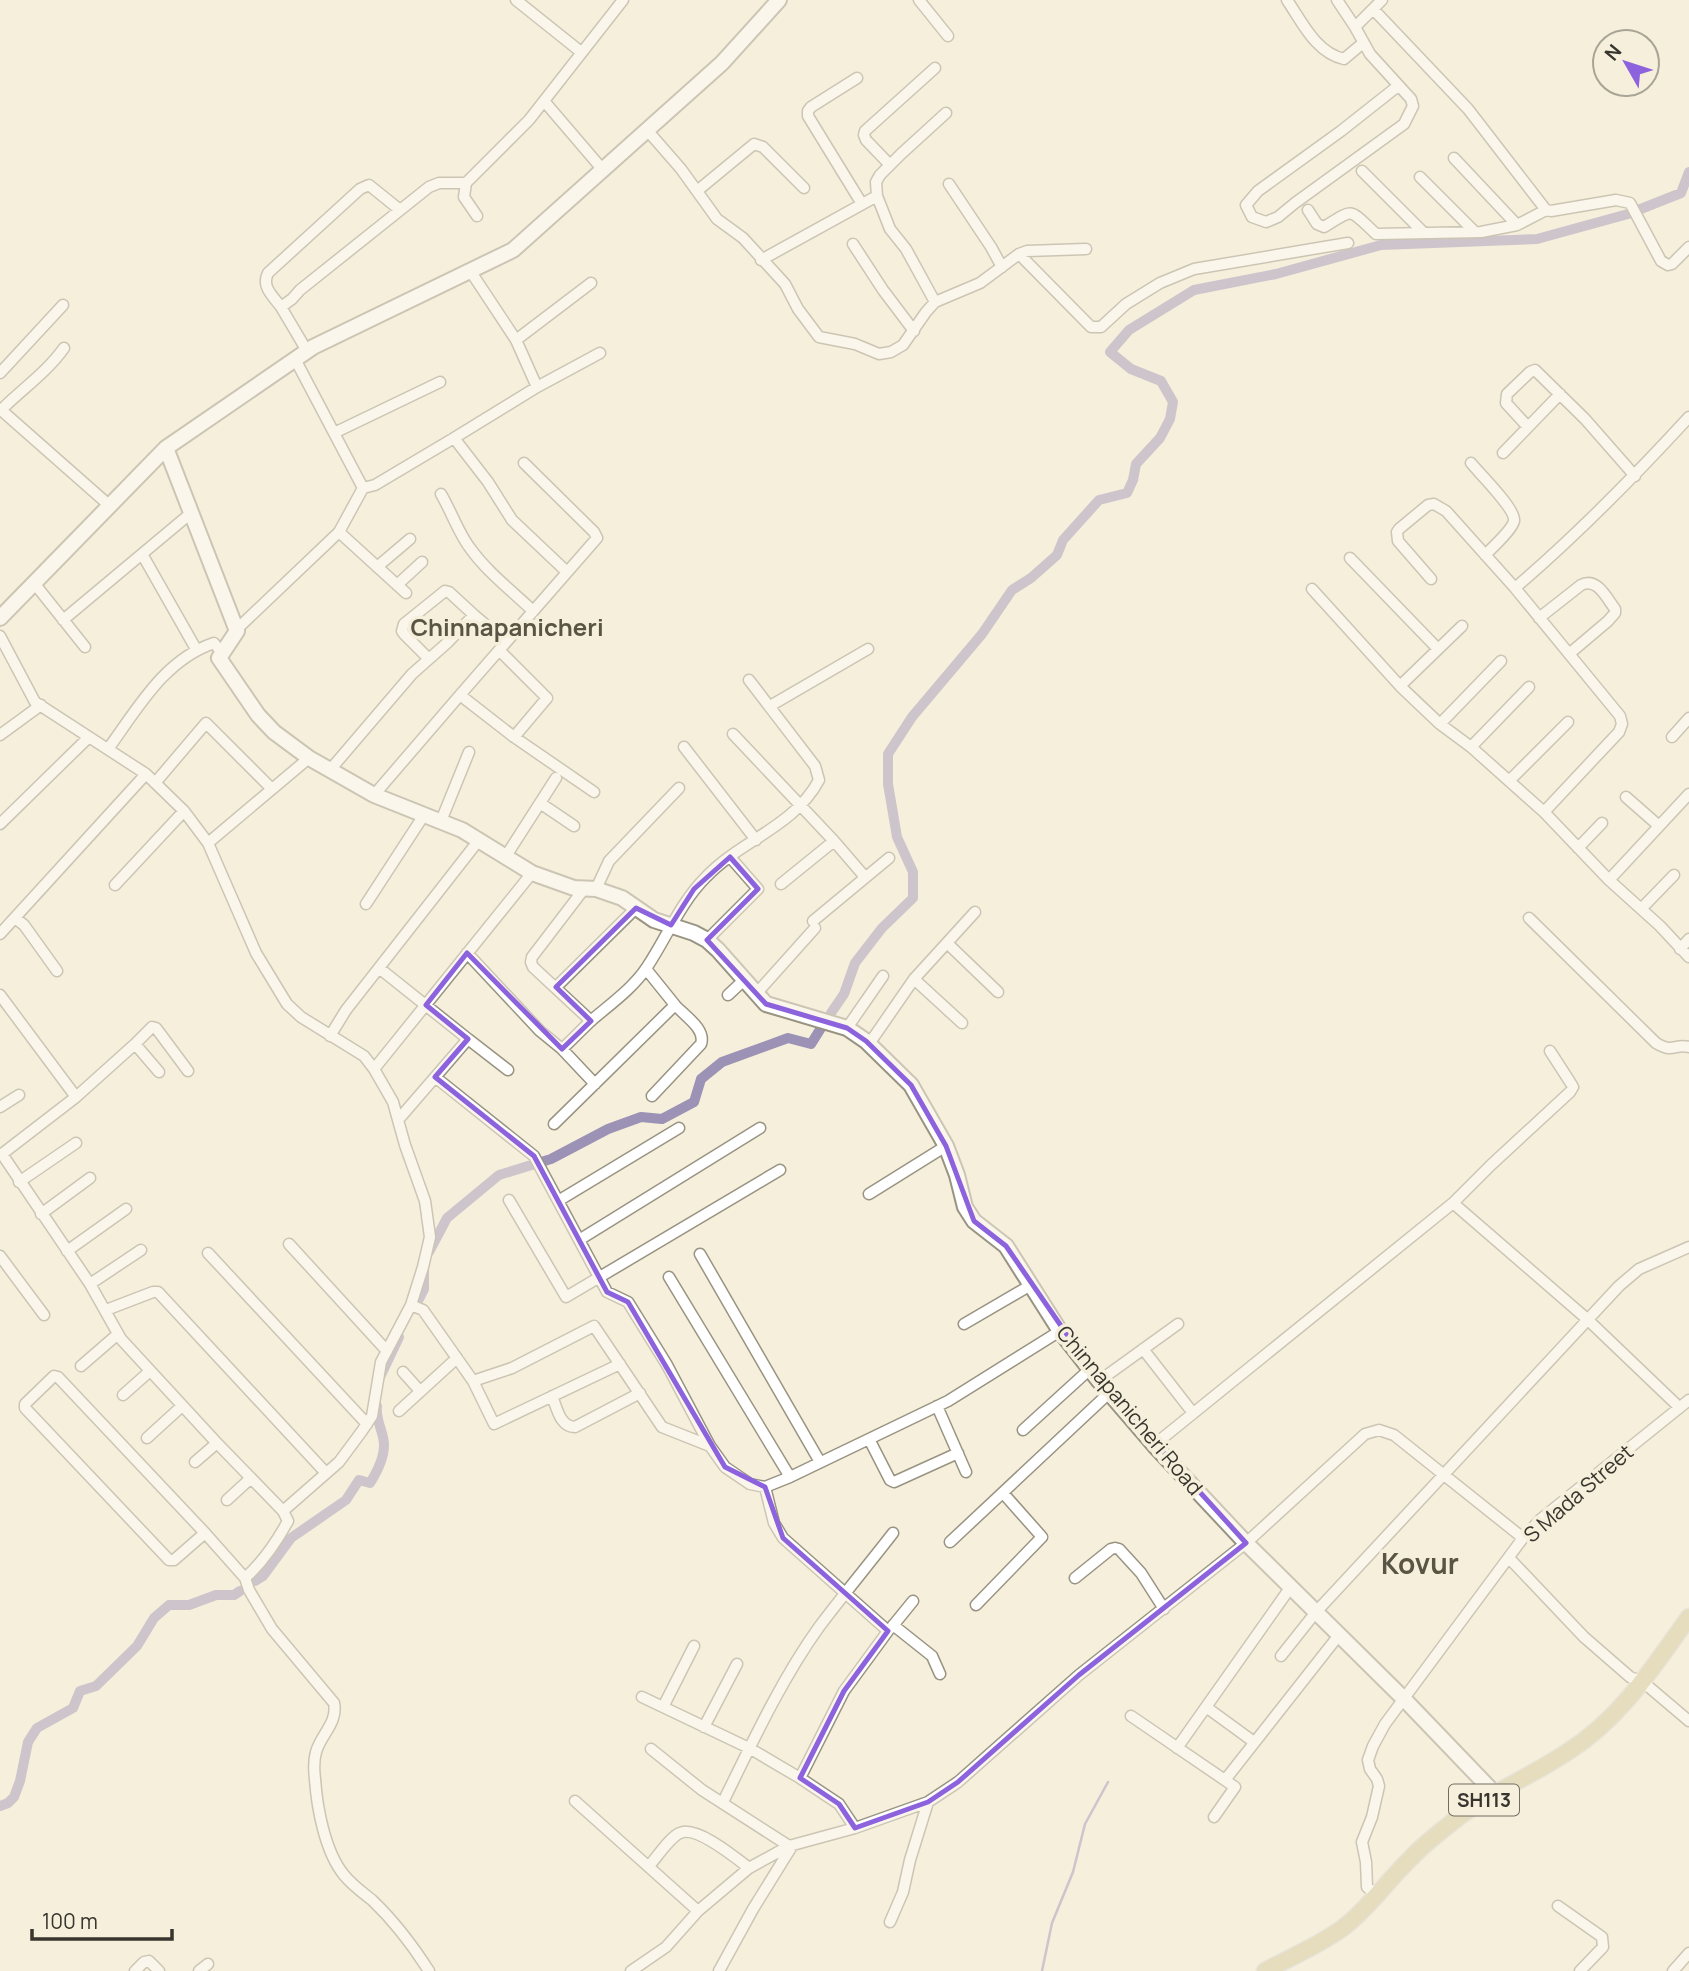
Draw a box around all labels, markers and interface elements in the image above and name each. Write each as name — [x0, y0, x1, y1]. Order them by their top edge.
north arrow — [1591, 28, 1661, 98]
text: N — [1598, 39, 1627, 66]
district label: Chinnapanicheri — [410, 610, 604, 643]
street label: Chinnapanicheri Road — [1051, 1319, 1209, 1501]
street label: S Mada Street — [1517, 1438, 1639, 1548]
district label: Kovur — [1381, 1544, 1459, 1582]
road number: SH113 — [1449, 1784, 1519, 1816]
scale bar — [32, 1898, 172, 1942]
text: 100 m — [42, 1907, 98, 1935]

